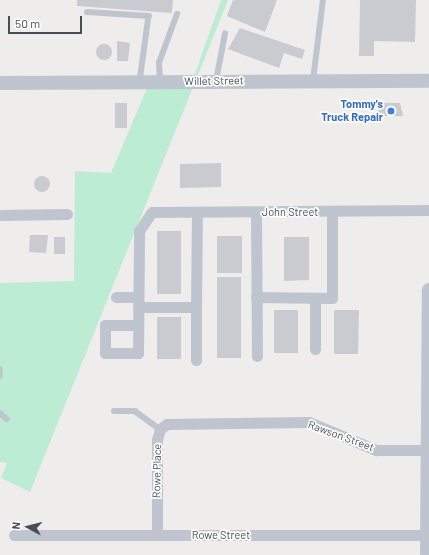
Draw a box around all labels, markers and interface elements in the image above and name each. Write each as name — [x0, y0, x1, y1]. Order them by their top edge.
scale bar — [10, 8, 84, 34]
text: 50 m — [15, 16, 40, 30]
street label: Willet Street — [184, 74, 244, 88]
place label: Tommy's Truck Repair — [321, 98, 383, 124]
marker: Tommy's Truck Repair — [386, 106, 396, 116]
street label: John Street — [262, 205, 318, 219]
street label: Rawson Street — [306, 418, 376, 454]
street label: Rowe Place — [150, 444, 164, 498]
north arrow — [8, 507, 48, 547]
text: N — [9, 521, 22, 530]
street label: Rowe Street — [192, 528, 250, 542]

